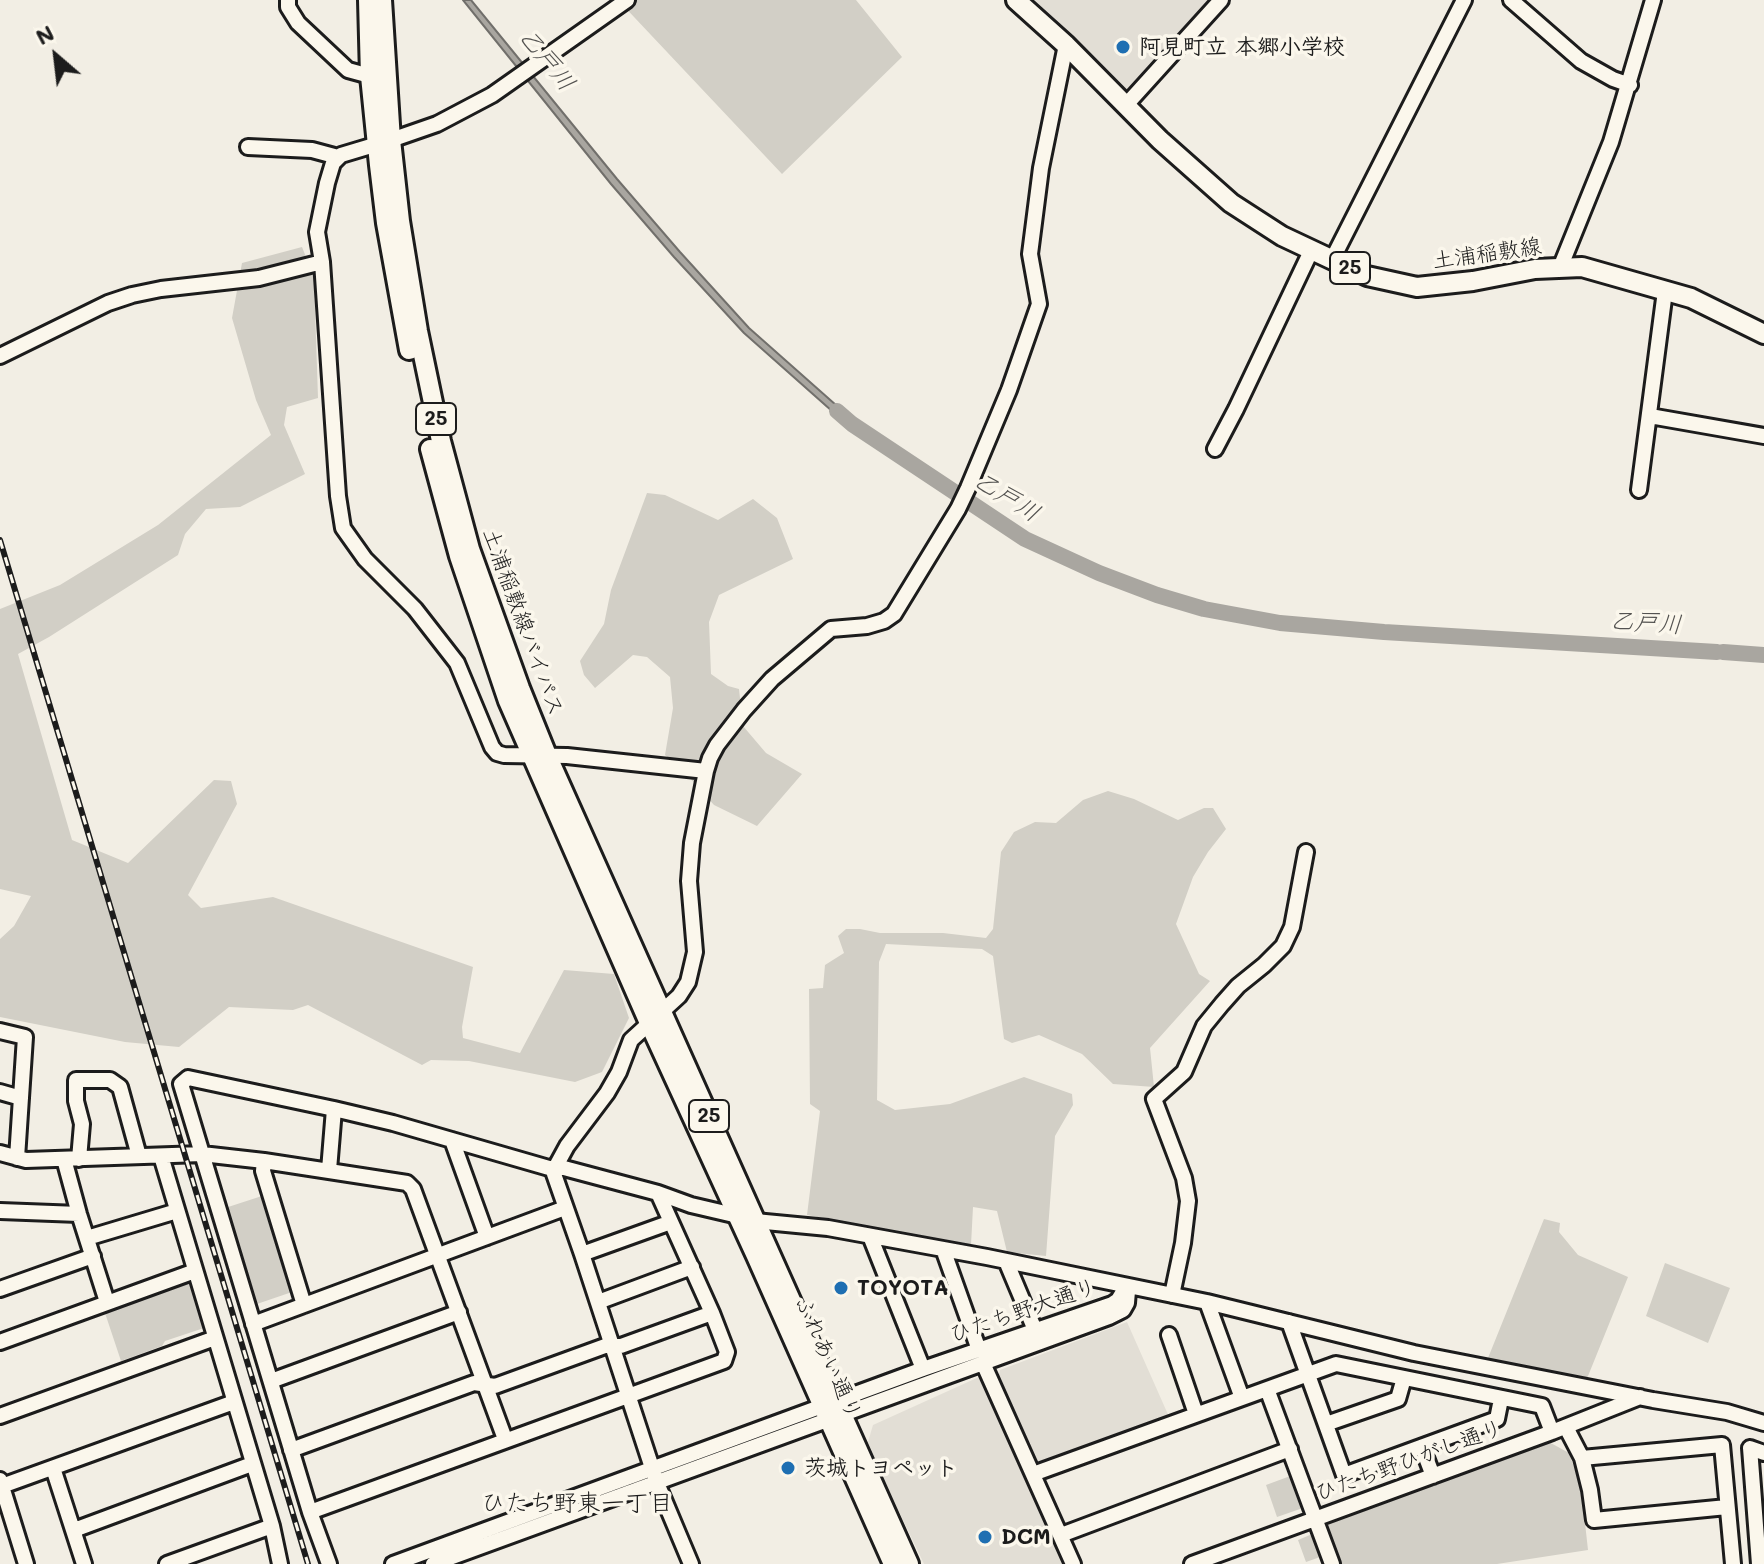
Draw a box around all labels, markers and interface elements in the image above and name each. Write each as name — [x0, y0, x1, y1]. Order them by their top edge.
north arrow — [16, 16, 96, 96]
text: N — [30, 18, 59, 51]
water label: 乙戸川 — [513, 23, 581, 97]
place label: 阿見町立 本郷小学校 — [1139, 34, 1345, 60]
marker: 阿見町立 本郷小学校 — [1114, 38, 1132, 56]
street label: 土浦稲敷線 — [1431, 233, 1543, 275]
road number: 25 — [1330, 252, 1370, 284]
road number: 25 — [416, 403, 456, 435]
water label: 乙戸川 — [969, 466, 1045, 528]
street label: 土浦稲敷線バイパス — [477, 524, 569, 720]
water label: 乙戸川 — [1609, 606, 1683, 640]
road number: 25 — [689, 1100, 729, 1132]
street label: ひたち野大通り — [946, 1273, 1100, 1349]
place label: TOYOTA — [857, 1275, 948, 1301]
marker: TOYOTA — [832, 1279, 850, 1297]
street label: ふれあい通り — [789, 1292, 867, 1424]
street label: ひたち野ひがし通り — [1311, 1415, 1507, 1507]
place label: 茨城トヨペット — [804, 1455, 958, 1481]
marker: 茨城トヨペット — [779, 1459, 797, 1477]
district label: ひたち野東一丁目 — [481, 1490, 673, 1518]
place label: DCM — [1001, 1524, 1051, 1550]
marker: DCM — [976, 1528, 994, 1546]

